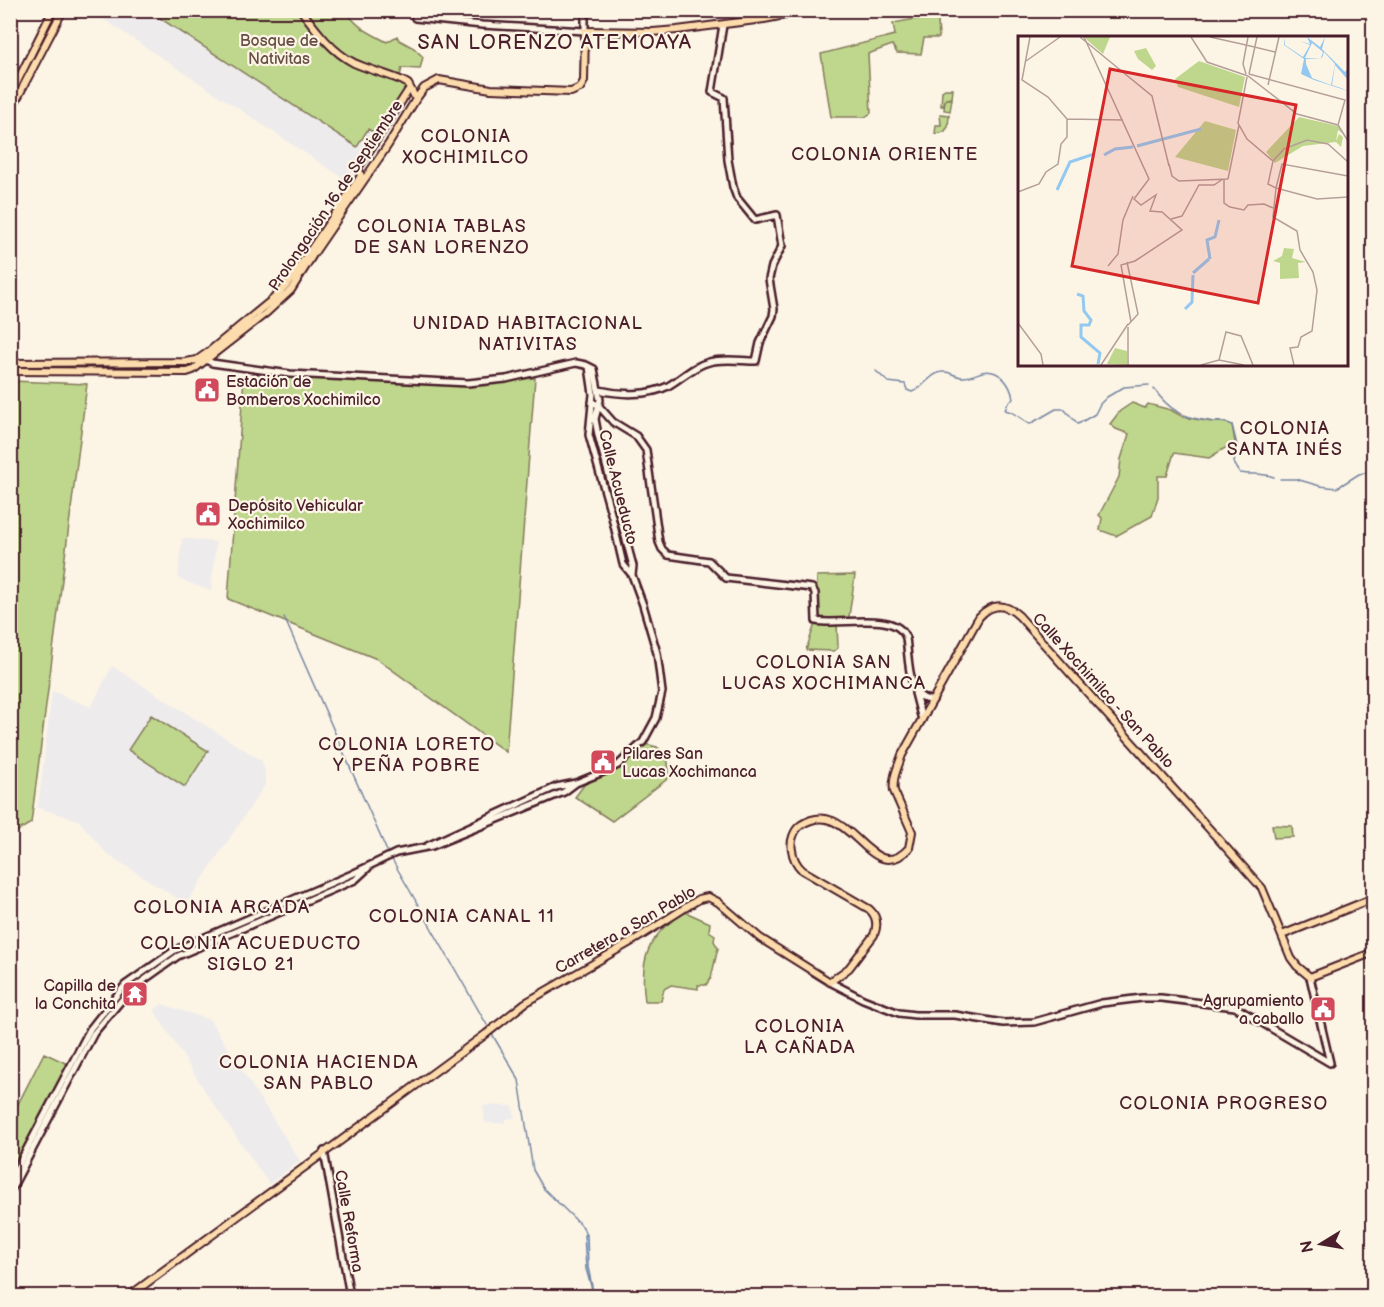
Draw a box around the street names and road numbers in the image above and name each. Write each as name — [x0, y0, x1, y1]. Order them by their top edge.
street label: Prolongación 16 de Septiembre — [265, 96, 408, 295]
street label: Calle Acueducto — [594, 428, 641, 547]
street label: Calle Xochimilco - San Pablo — [1028, 609, 1178, 773]
street label: Carretera a San Pablo — [552, 882, 699, 978]
street label: Calle Reforma — [330, 1169, 367, 1274]

